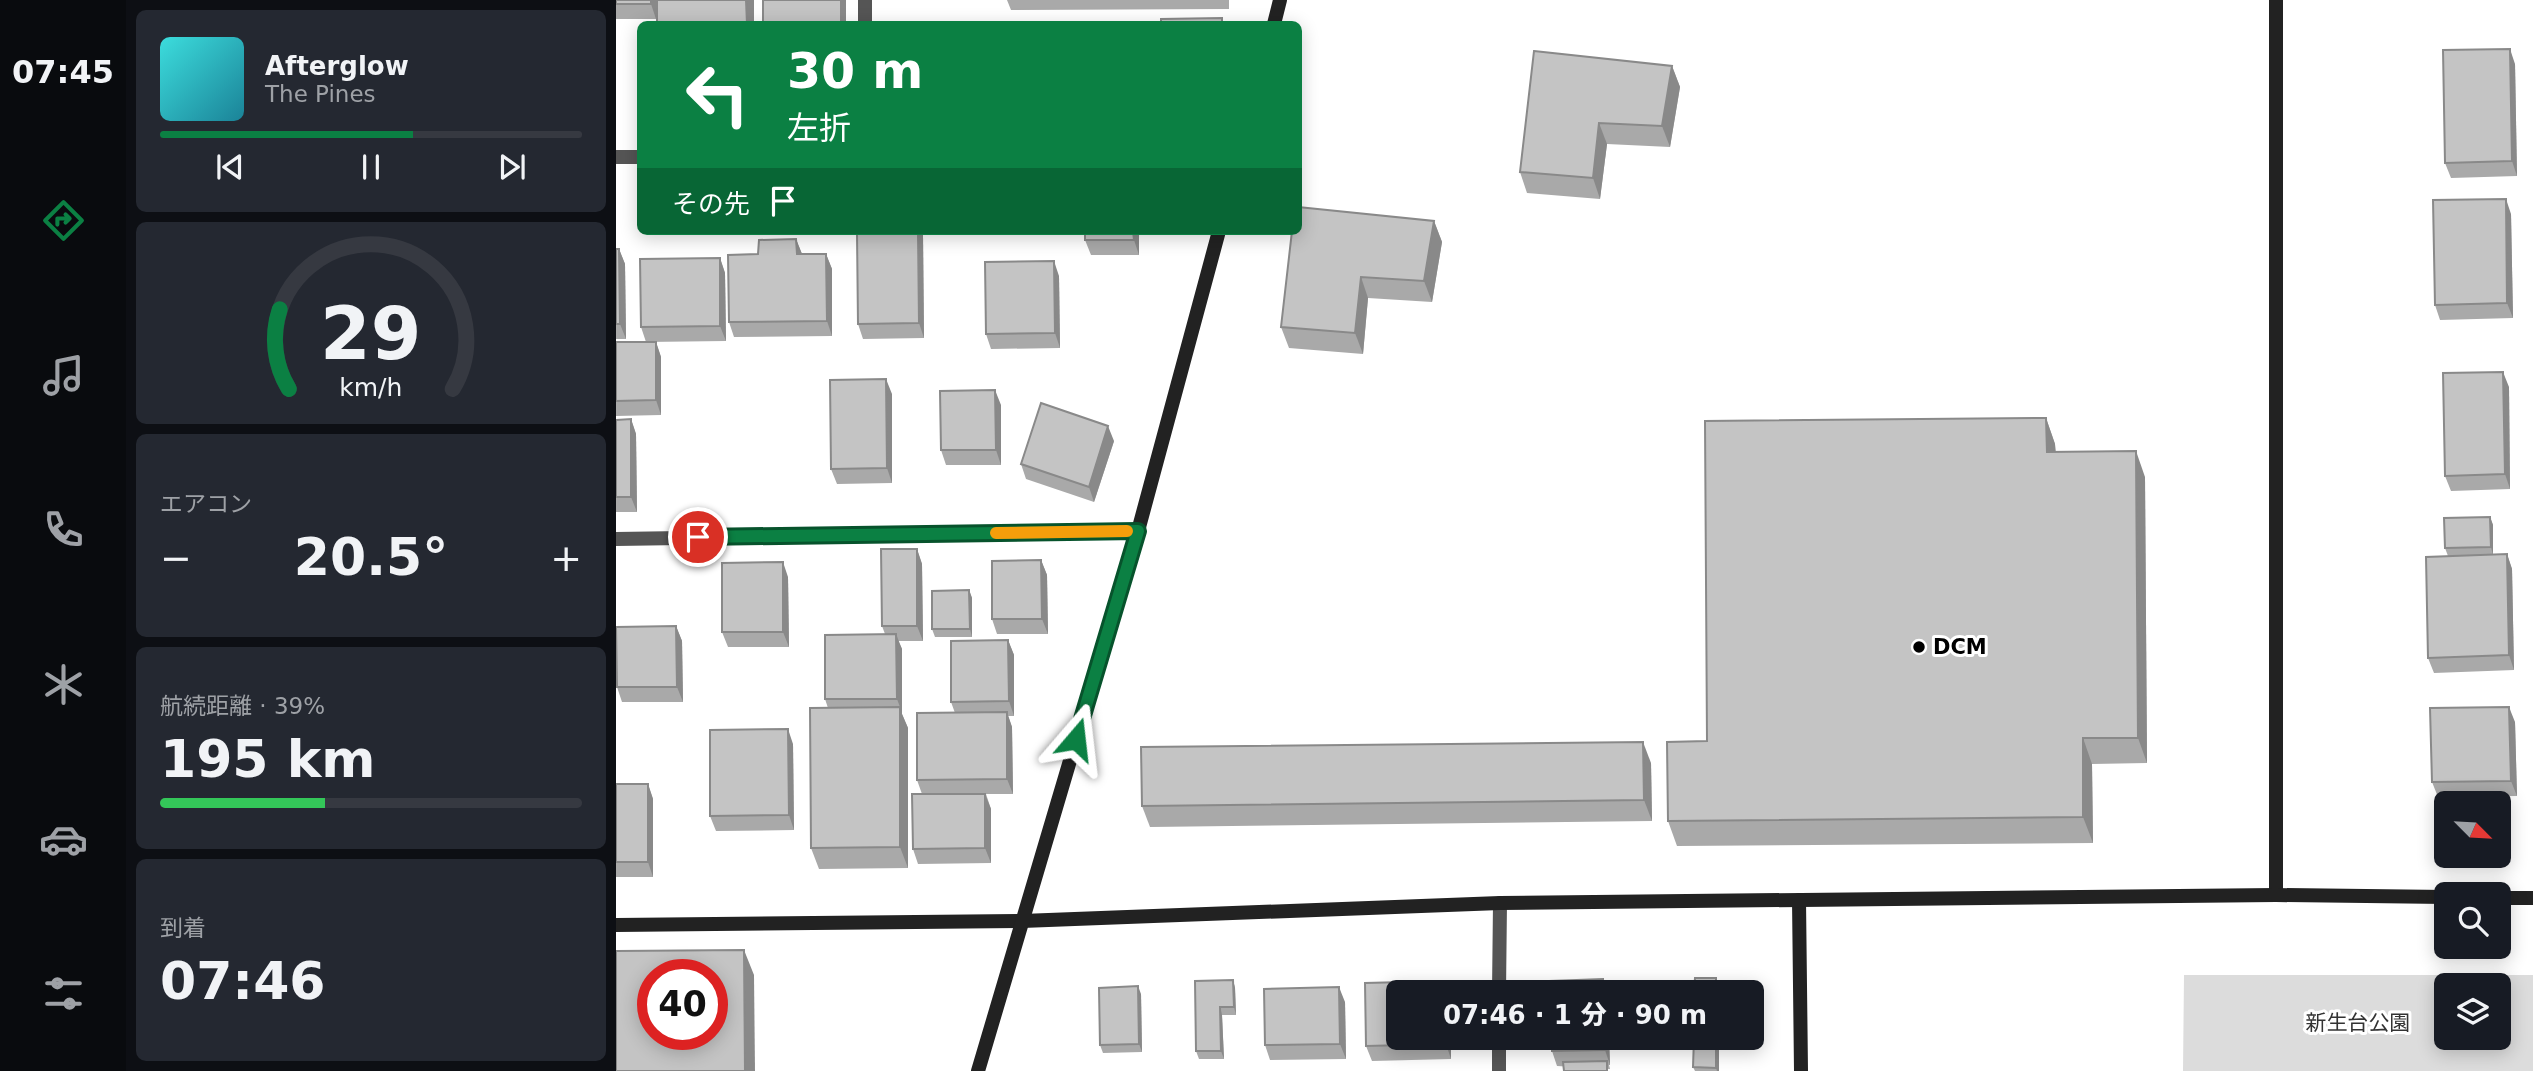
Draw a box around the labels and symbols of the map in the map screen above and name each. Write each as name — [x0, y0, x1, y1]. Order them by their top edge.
pin — [668, 507, 728, 567]
place label: DCM — [1933, 635, 1987, 659]
marker: DCM — [1911, 639, 1927, 655]
position arrow — [1039, 702, 1113, 776]
north arrow — [2434, 791, 2511, 868]
speed limit sign: 40 — [637, 959, 728, 1050]
park label: 新生台公園 — [2306, 1011, 2411, 1035]

